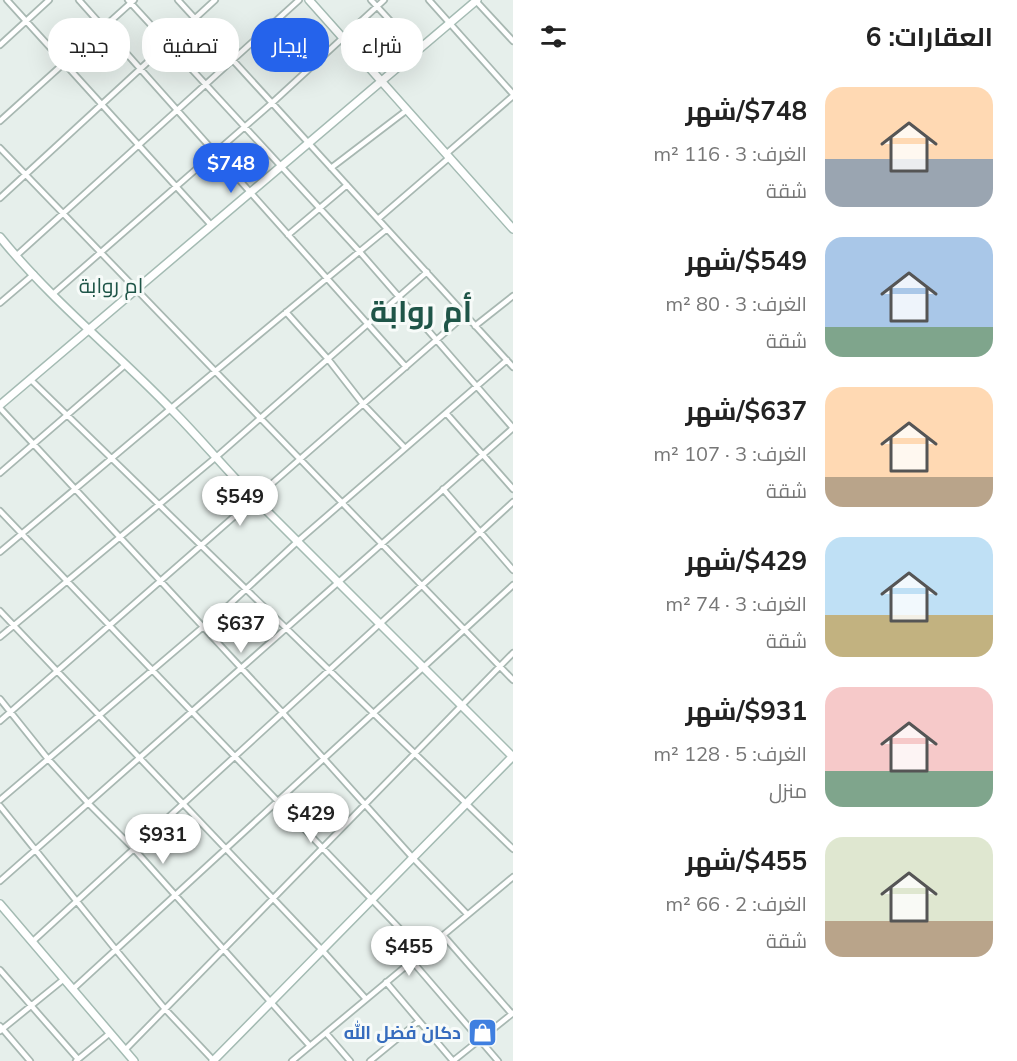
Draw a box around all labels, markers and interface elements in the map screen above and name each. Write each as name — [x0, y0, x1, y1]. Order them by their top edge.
chip: جديد — [48, 18, 130, 72]
chip: تصفية — [142, 18, 239, 72]
chip: إيجار — [251, 18, 329, 72]
chip: شراء — [341, 18, 423, 72]
icon: filters — [537, 20, 570, 53]
text: العقارات: 6 — [866, 20, 993, 53]
text: $748/شهر — [686, 94, 807, 127]
icon: home — [873, 111, 945, 183]
text: الغرف: 3 · 116 m² — [653, 141, 807, 166]
pin: $748 — [195, 143, 267, 194]
text: $748 — [207, 150, 255, 175]
text: شقة — [766, 178, 807, 203]
text: $549/شهر — [686, 244, 807, 277]
icon: home — [873, 261, 945, 333]
district label: ام روابة — [79, 272, 143, 300]
text: الغرف: 3 · 80 m² — [665, 291, 807, 316]
district label: أم روابة — [370, 292, 472, 332]
text: شقة — [766, 328, 807, 353]
text: $637/شهر — [686, 394, 807, 427]
icon: home — [873, 411, 945, 483]
text: الغرف: 3 · 107 m² — [653, 441, 807, 466]
pin: $549 — [204, 476, 276, 527]
text: شقة — [766, 478, 807, 503]
text: $549 — [216, 483, 264, 508]
text: $429/شهر — [686, 544, 807, 577]
icon: home — [873, 561, 945, 633]
text: الغرف: 3 · 74 m² — [665, 591, 807, 616]
pin: $637 — [205, 603, 277, 654]
text: $637 — [217, 610, 265, 635]
text: شقة — [766, 628, 807, 653]
text: $931/شهر — [686, 694, 807, 727]
icon: home — [873, 711, 945, 783]
text: الغرف: 5 · 128 m² — [653, 741, 807, 766]
text: منزل — [769, 778, 807, 803]
pin: $429 — [275, 793, 347, 844]
text: $429 — [287, 800, 335, 825]
pin: $931 — [127, 814, 199, 865]
text: $931 — [139, 821, 187, 846]
text: $455/شهر — [686, 844, 807, 877]
icon: home — [873, 861, 945, 933]
text: الغرف: 2 · 66 m² — [665, 891, 807, 916]
pin: $455 — [373, 926, 445, 977]
text: شقة — [766, 928, 807, 953]
text: $455 — [385, 933, 433, 958]
shop icon: دكان فضل الله — [466, 1017, 498, 1049]
place label: دكان فضل الله — [344, 1020, 461, 1044]

